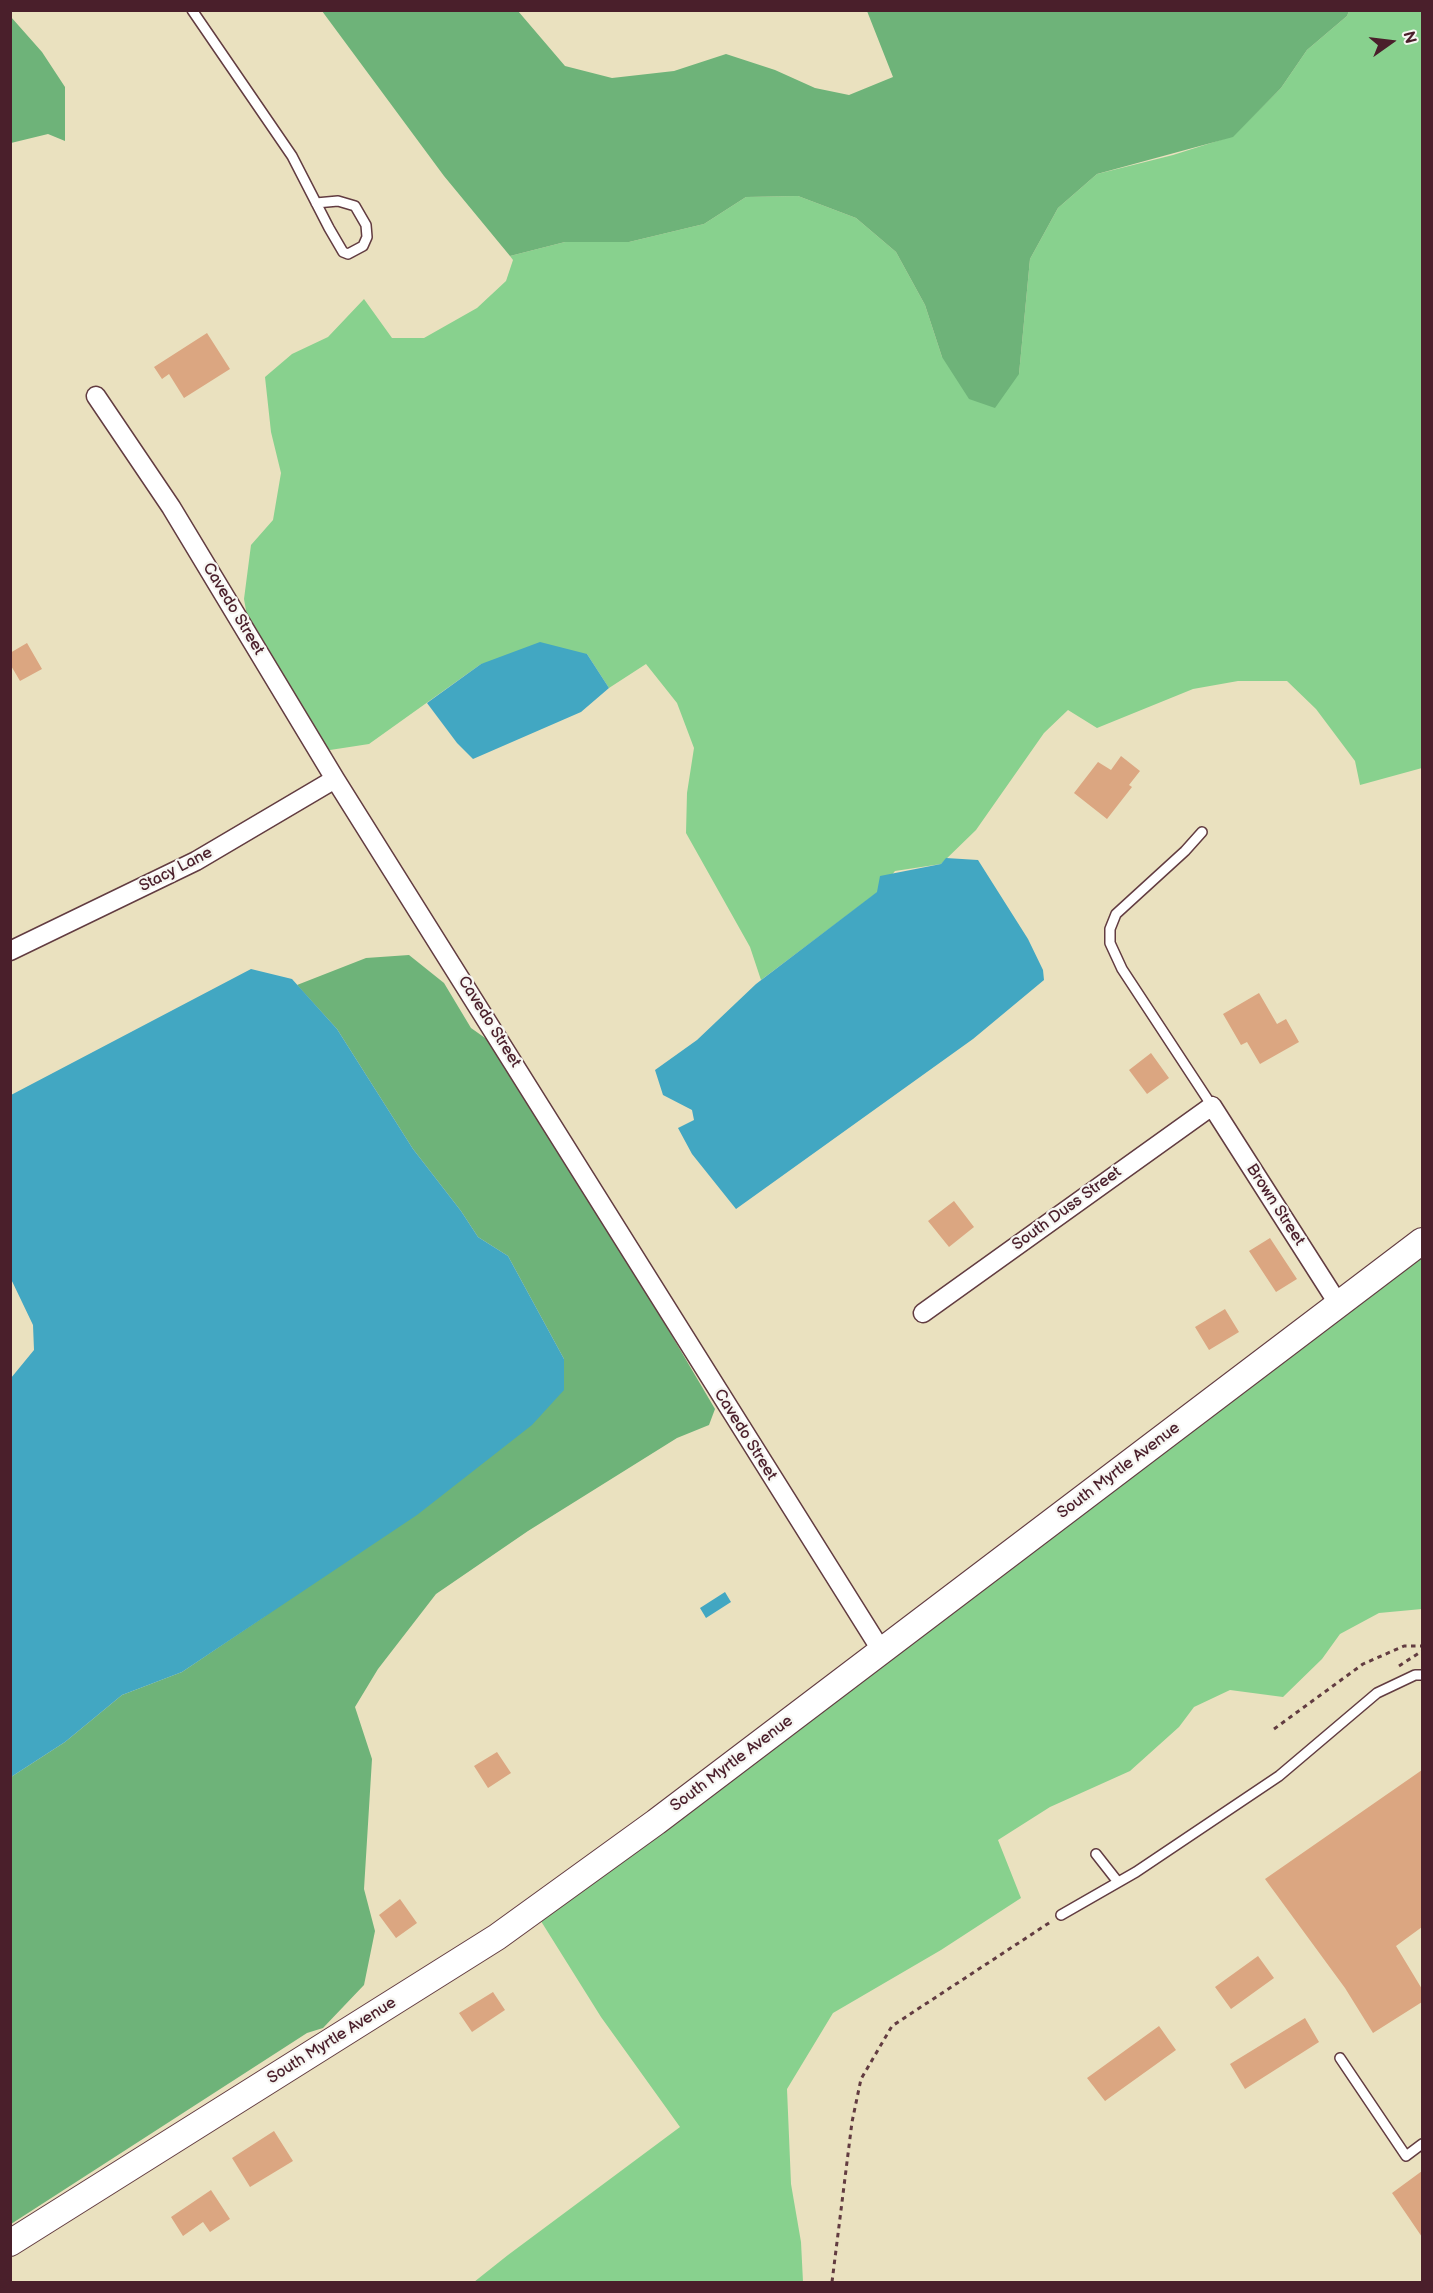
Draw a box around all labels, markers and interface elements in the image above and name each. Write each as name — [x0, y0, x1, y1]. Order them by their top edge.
north arrow — [1361, 12, 1421, 72]
text: N — [1398, 29, 1420, 46]
street label: Cavedo Street — [198, 560, 268, 658]
street label: Stacy Lane — [136, 843, 216, 897]
street label: Cavedo Street — [453, 973, 525, 1071]
street label: Brown Street — [1242, 1161, 1308, 1249]
street label: South Duss Street — [1009, 1163, 1125, 1255]
street label: Cavedo Street — [709, 1386, 781, 1484]
street label: South Myrtle Avenue — [1054, 1419, 1184, 1523]
street label: South Myrtle Avenue — [667, 1712, 797, 1816]
street label: South Myrtle Avenue — [264, 1994, 400, 2088]

